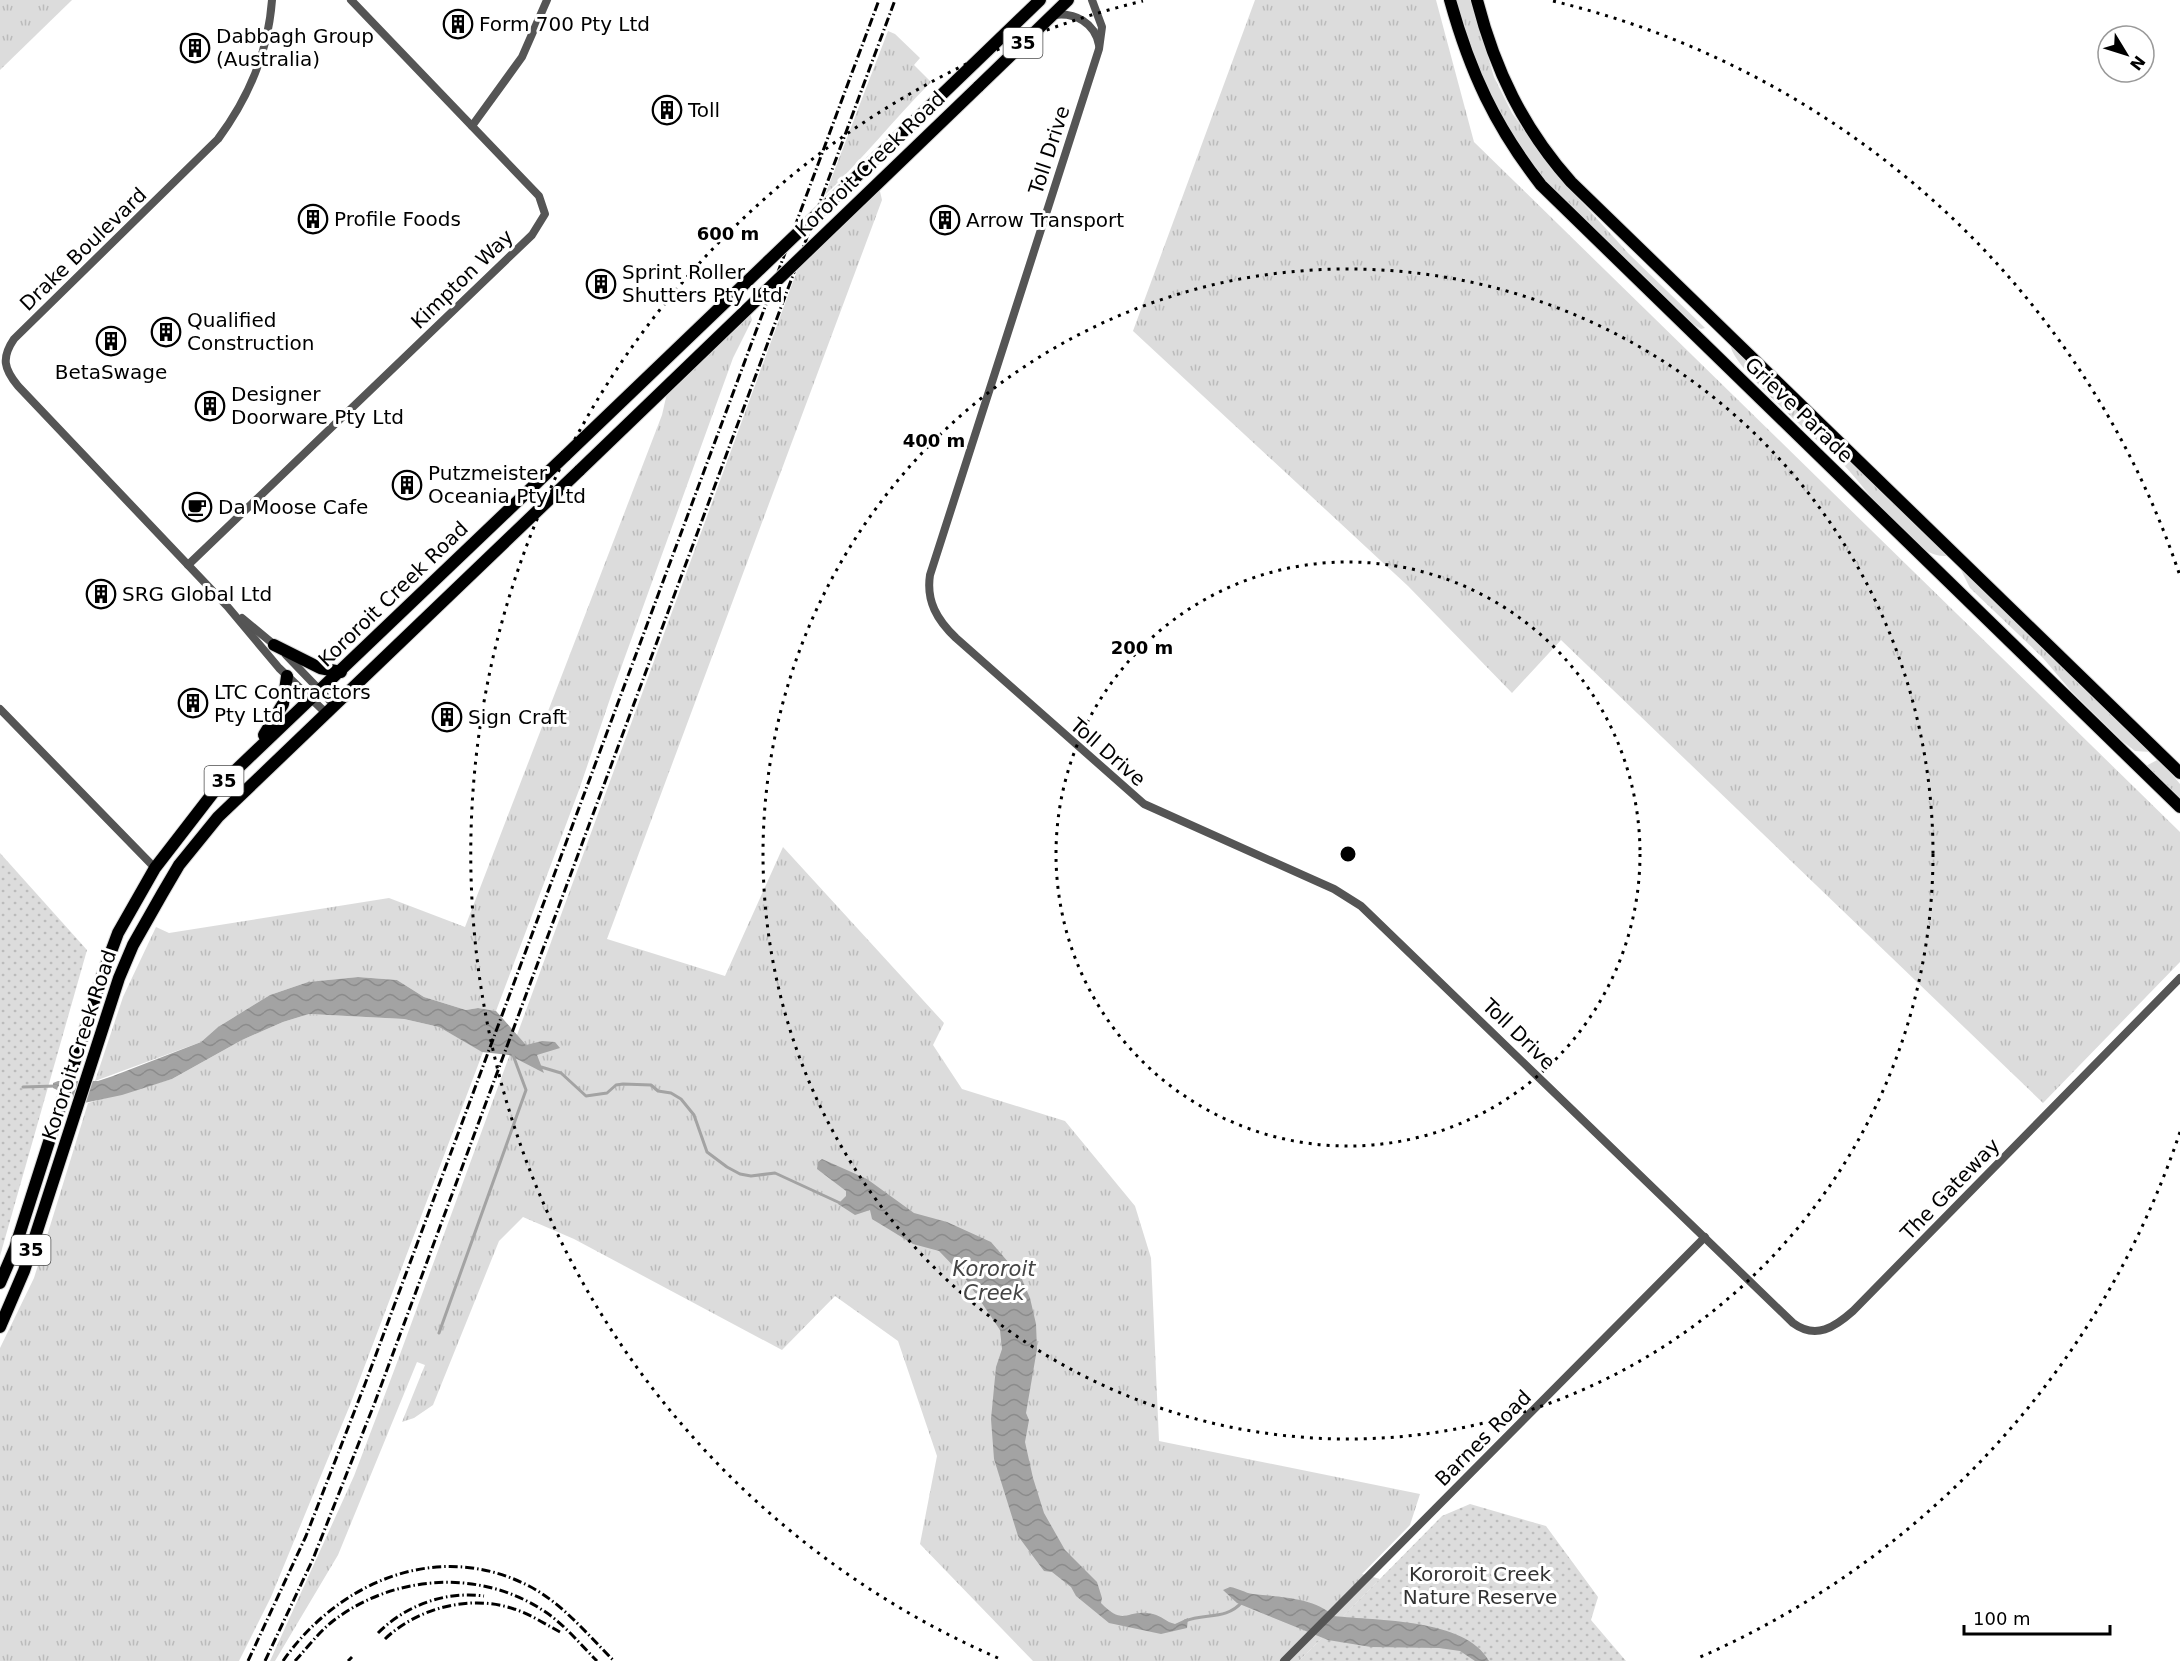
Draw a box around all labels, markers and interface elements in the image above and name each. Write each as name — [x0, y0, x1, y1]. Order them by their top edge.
building icon: Form 700 Pty Ltd — [442, 8, 474, 40]
place label: Form 700 Pty Ltd — [479, 12, 650, 36]
place label: Dabbagh Group (Australia) — [216, 24, 374, 71]
north arrow — [2096, 24, 2156, 84]
road number: 35 — [1004, 28, 1042, 58]
building icon: Dabbagh Group (Australia) — [179, 32, 211, 64]
text: N — [2126, 52, 2149, 74]
street label: Kororoit Creek Road — [790, 86, 950, 242]
building icon: Toll — [651, 94, 683, 126]
place label: Toll — [687, 98, 720, 122]
street label: Toll Drive — [1023, 103, 1075, 198]
street label: Drake Boulevard — [15, 183, 151, 315]
building icon: Profile Foods — [297, 203, 329, 235]
building icon: Arrow Transport — [929, 204, 961, 236]
place label: Profile Foods — [334, 207, 461, 231]
place label: Arrow Transport — [966, 208, 1124, 232]
text: 600 m — [697, 223, 759, 244]
street label: Kimpton Way — [406, 224, 518, 334]
place label: Sprint Roller Shutters Pty Ltd — [622, 260, 783, 307]
building icon: Sprint Roller Shutters Pty Ltd — [585, 268, 617, 300]
place label: Qualified Construction — [187, 308, 314, 355]
building icon: Qualified Construction — [150, 316, 182, 348]
building icon: BetaSwage — [95, 325, 127, 357]
street label: Grieve Parade — [1740, 352, 1858, 468]
place label: BetaSwage — [55, 360, 167, 384]
place label: Designer Doorware Pty Ltd — [231, 382, 404, 429]
building icon: Designer Doorware Pty Ltd — [194, 390, 226, 422]
text: 400 m — [903, 430, 965, 451]
place label: Putzmeister Oceania Pty Ltd — [428, 461, 586, 508]
building icon: Putzmeister Oceania Pty Ltd — [391, 469, 423, 501]
cafe icon: Da Moose Cafe — [181, 491, 213, 523]
place label: Da Moose Cafe — [218, 495, 368, 519]
street label: Kororoit Creek Road — [313, 516, 473, 672]
building icon: SRG Global Ltd — [85, 578, 117, 610]
place label: SRG Global Ltd — [122, 582, 272, 606]
text: 200 m — [1111, 637, 1173, 658]
place label: LTC Contractors Pty Ltd — [214, 680, 371, 727]
building icon: LTC Contractors Pty Ltd — [177, 687, 209, 719]
building icon: Sign Craft — [431, 701, 463, 733]
place label: Sign Craft — [468, 705, 567, 729]
street label: Toll Drive — [1065, 712, 1151, 791]
road number: 35 — [204, 766, 244, 796]
centre of rings — [1338, 844, 1358, 864]
street label: Kororoit Creek Road — [37, 947, 121, 1143]
street label: Toll Drive — [1477, 993, 1560, 1075]
street label: The Gateway — [1895, 1133, 2005, 1245]
road number: 35 — [12, 1235, 51, 1265]
water label: Kororoit Creek — [953, 1257, 1036, 1305]
street label: Barnes Road — [1430, 1385, 1536, 1491]
park label: Kororoit Creek Nature Reserve — [1403, 1562, 1557, 1609]
scale bar — [1964, 1598, 2110, 1636]
text: 100 m — [1973, 1608, 2031, 1629]

